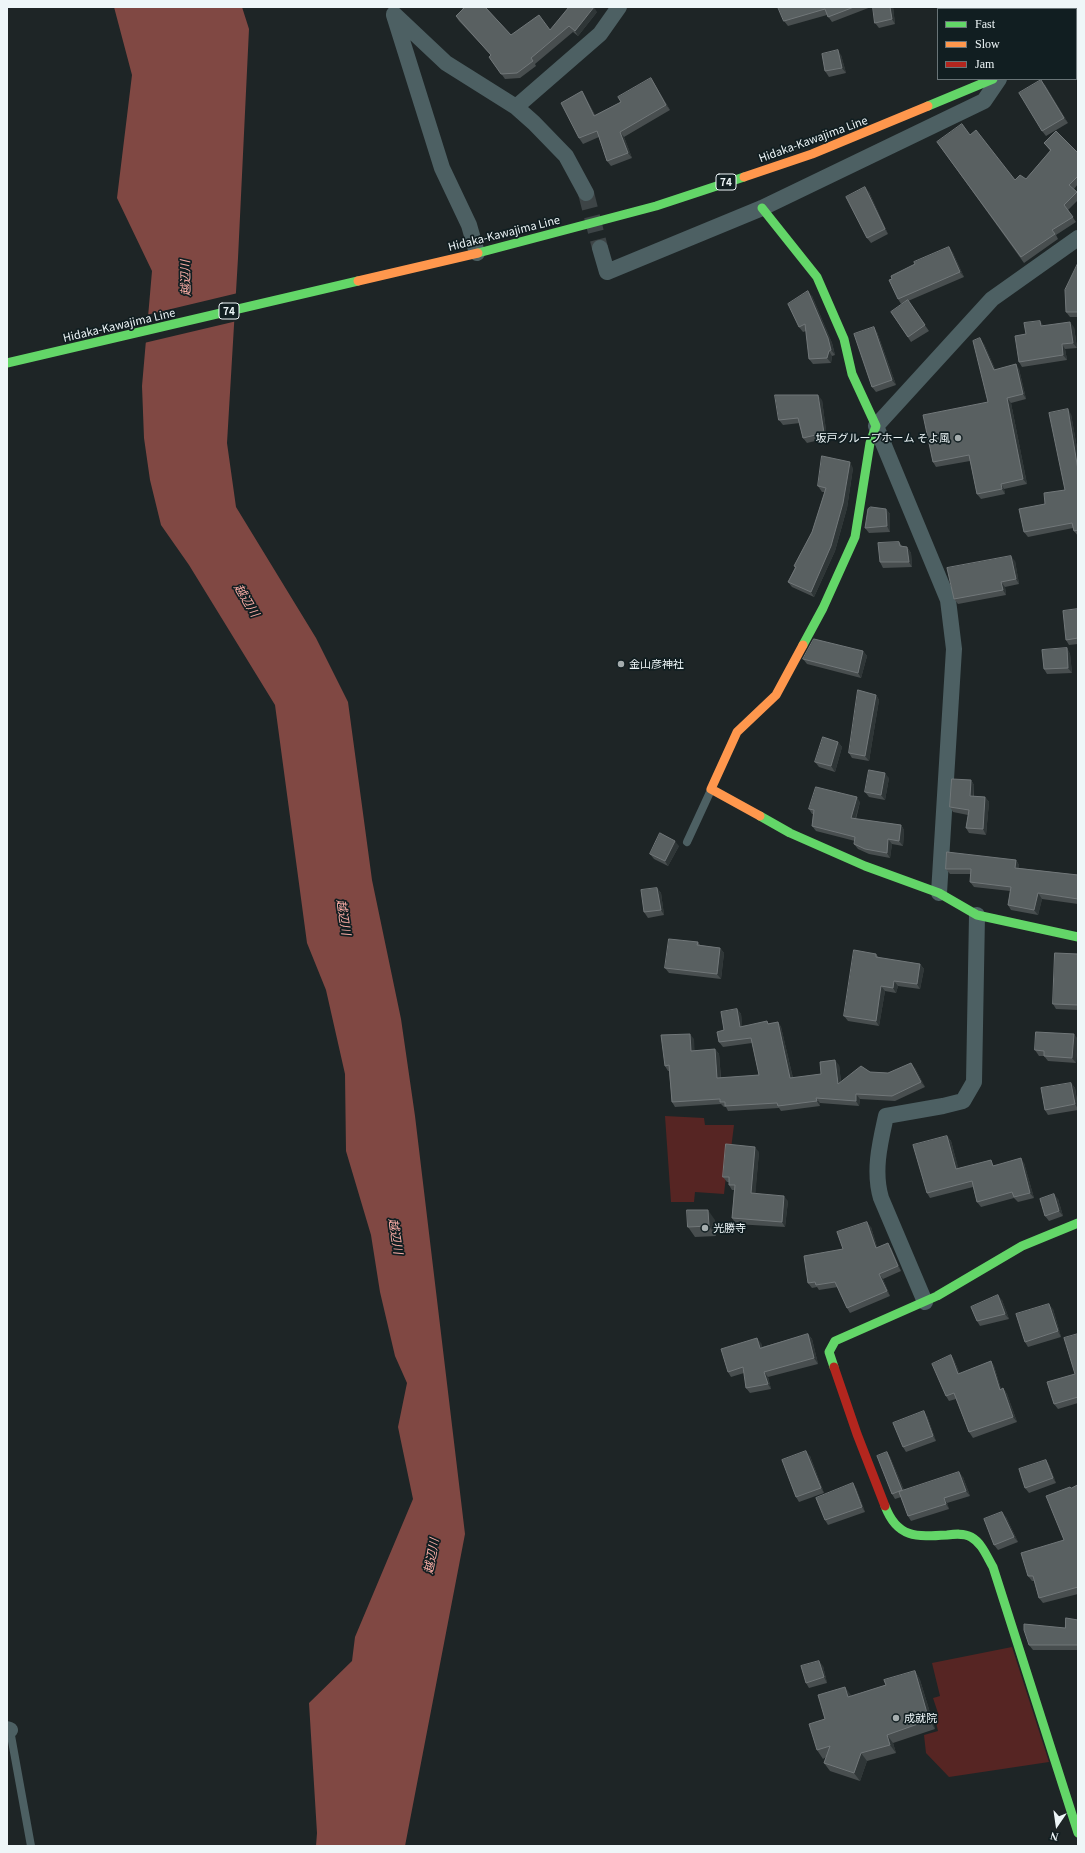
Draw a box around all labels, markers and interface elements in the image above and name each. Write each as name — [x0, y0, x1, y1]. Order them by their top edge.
legend — [937, 8, 1077, 80]
text: Fast — [975, 17, 995, 31]
text: Slow — [975, 37, 1000, 51]
text: Jam — [975, 57, 994, 71]
street label: Hidaka-Kawajima Line — [757, 113, 869, 165]
road number: 74 — [716, 174, 736, 190]
street label: Hidaka-Kawajima Line — [447, 213, 561, 253]
water label: 越辺川 — [177, 260, 193, 296]
road number: 74 — [219, 303, 239, 319]
street label: Hidaka-Kawajima Line — [62, 306, 176, 344]
place label: 坂戸グループホーム そよ風 — [816, 431, 950, 445]
marker: 坂戸グループホーム そよ風 — [953, 433, 963, 443]
water label: 越辺川 — [232, 581, 262, 619]
place label: 金山彦神社 — [629, 657, 684, 671]
marker: 金山彦神社 — [616, 659, 626, 669]
water label: 越辺川 — [334, 898, 354, 936]
water label: 越辺川 — [386, 1217, 406, 1255]
place label: 光勝寺 — [713, 1221, 746, 1235]
marker: 光勝寺 — [700, 1223, 710, 1233]
water label: 越辺川 — [421, 1537, 441, 1575]
place label: 成就院 — [904, 1711, 937, 1725]
marker: 成就院 — [891, 1713, 901, 1723]
north arrow — [1037, 1805, 1077, 1845]
text: N — [1049, 1830, 1060, 1843]

